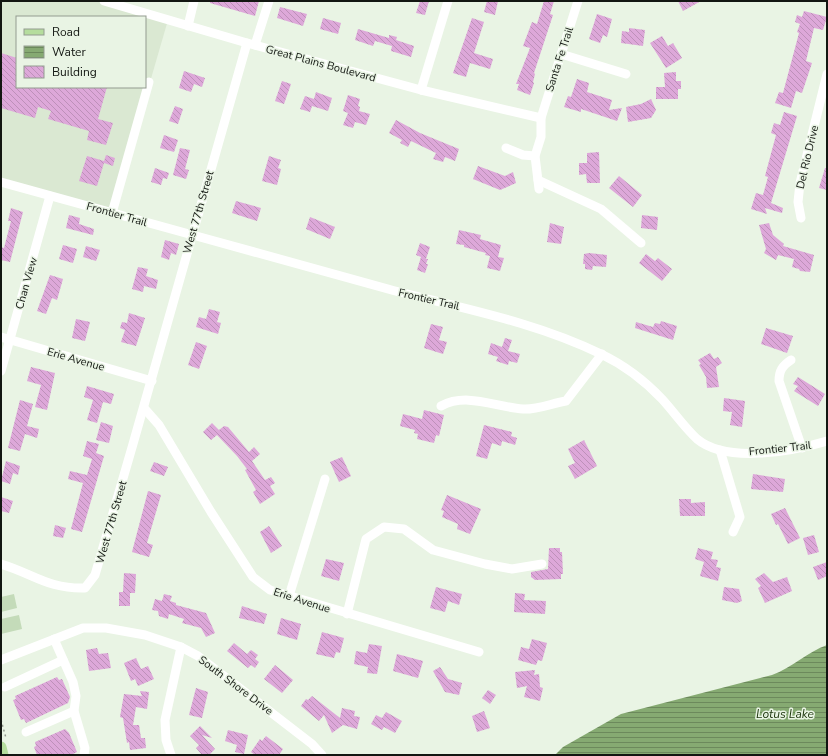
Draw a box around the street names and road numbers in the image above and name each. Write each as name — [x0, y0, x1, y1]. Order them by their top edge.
street label: Santa Fe Trail — [542, 24, 577, 93]
street label: Great Plains Boulevard — [264, 42, 378, 85]
street label: Del Rio Drive — [793, 124, 822, 190]
street label: West 77th Street — [180, 169, 217, 255]
street label: Frontier Trail — [85, 199, 150, 231]
street label: Chan View — [12, 255, 41, 311]
street label: Frontier Trail — [397, 285, 462, 314]
street label: Erie Avenue — [45, 344, 106, 375]
street label: Frontier Trail — [748, 438, 813, 459]
street label: West 77th Street — [93, 479, 130, 565]
street label: Erie Avenue — [271, 584, 332, 617]
street label: South Shore Drive — [195, 652, 276, 718]

